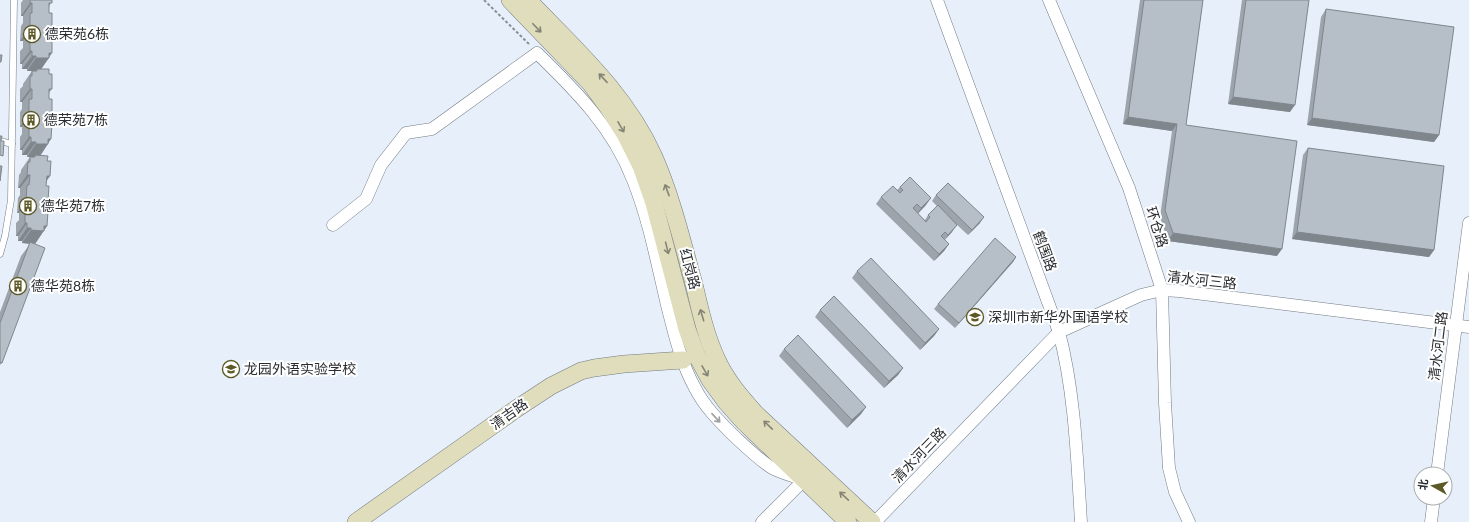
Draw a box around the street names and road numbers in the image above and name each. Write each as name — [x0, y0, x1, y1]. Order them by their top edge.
street label: 环仓路 — [1143, 204, 1172, 249]
street label: 鹤围路 — [1030, 228, 1061, 273]
street label: 红岗路 — [677, 246, 704, 291]
street label: 清水河三路 — [1166, 267, 1238, 292]
street label: 清水河二路 — [1425, 310, 1450, 382]
street label: 清吉路 — [487, 395, 531, 433]
street label: 清水河三路 — [888, 424, 949, 486]

